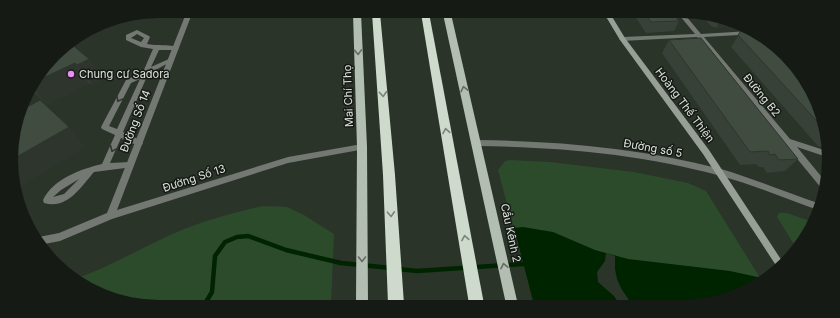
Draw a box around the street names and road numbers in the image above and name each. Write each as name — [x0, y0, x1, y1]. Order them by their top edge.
street label: Mai Chí Thọ — [340, 64, 356, 127]
street label: Hoàng Thế Thiện — [652, 65, 718, 145]
street label: Đường B2 — [740, 71, 784, 119]
street label: Đường Số 14 — [117, 88, 153, 154]
street label: Đường số 5 — [623, 136, 684, 160]
street label: Đường Số 13 — [161, 161, 227, 195]
street label: Cầu Kênh 2 — [498, 202, 524, 264]

